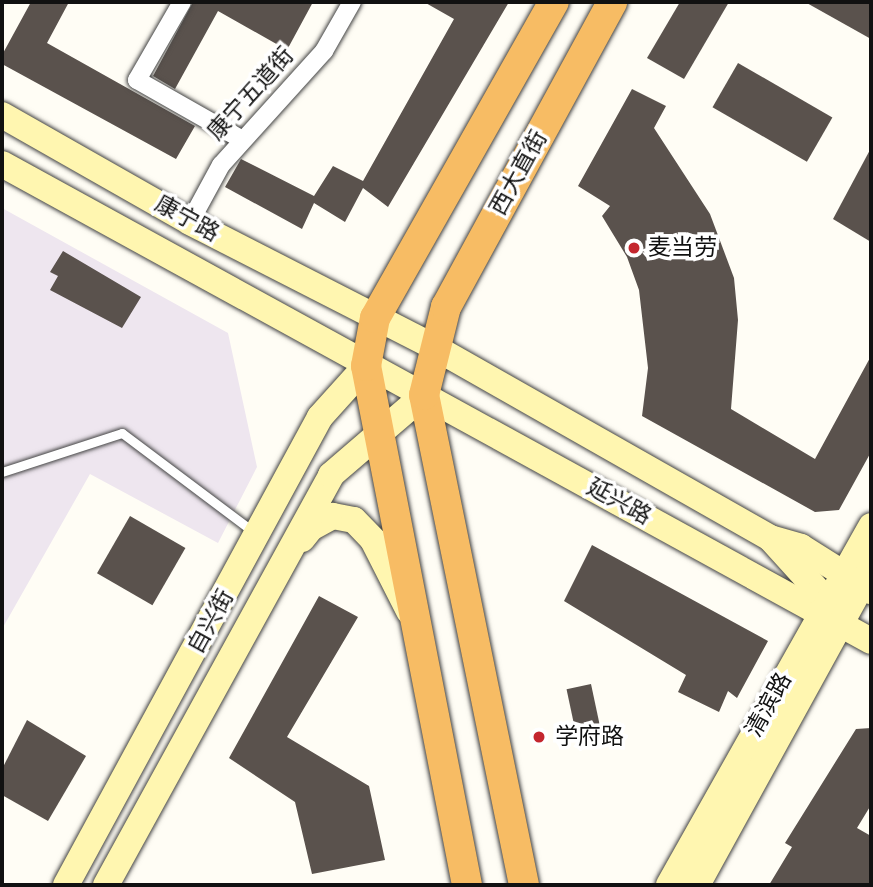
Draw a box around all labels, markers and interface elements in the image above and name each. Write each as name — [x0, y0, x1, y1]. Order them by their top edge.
street label: 康宁五道街 — [202, 42, 300, 146]
street label: 西大直街 — [485, 126, 553, 220]
street label: 康宁路 — [150, 190, 224, 248]
place label: 麦当劳 — [648, 234, 717, 262]
marker: 麦当劳 — [626, 240, 642, 256]
street label: 延兴路 — [582, 473, 656, 531]
street label: 自兴街 — [182, 585, 240, 659]
street label: 清滨路 — [740, 668, 798, 742]
place label: 学府路 — [555, 723, 624, 751]
marker: 学府路 — [529, 727, 549, 747]

